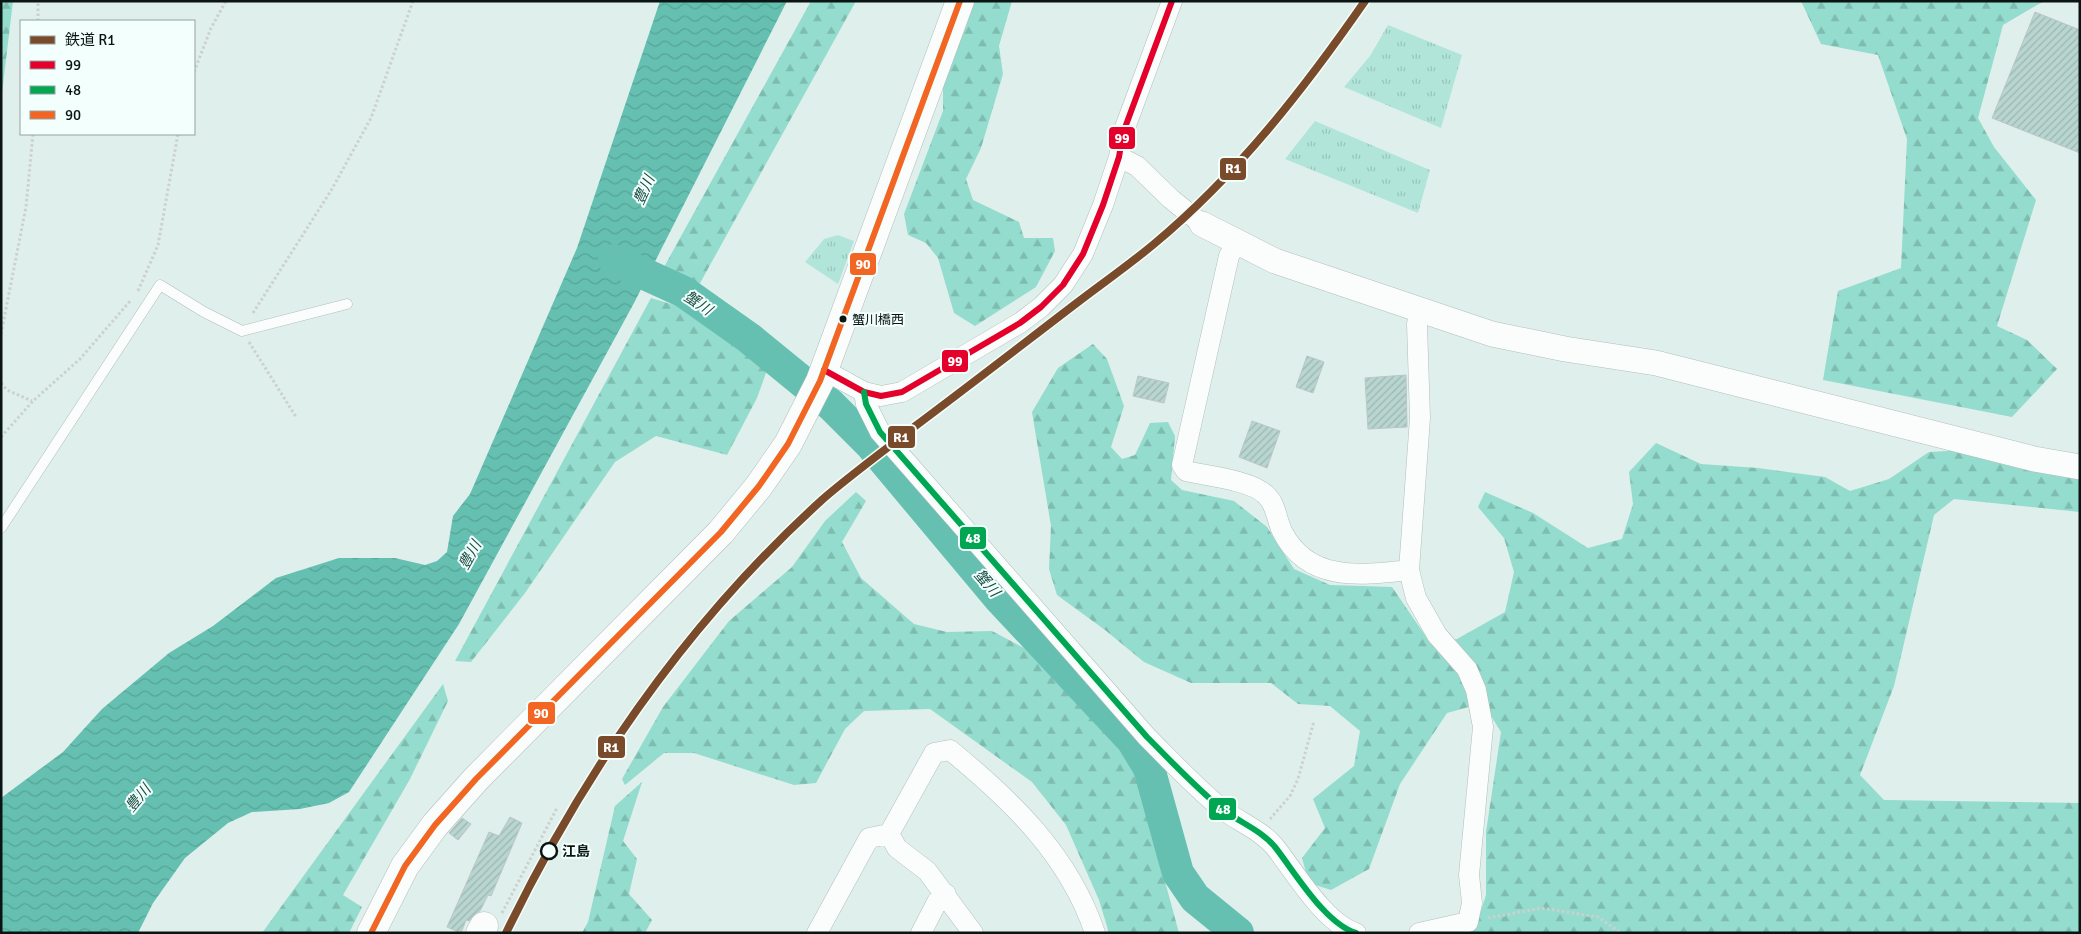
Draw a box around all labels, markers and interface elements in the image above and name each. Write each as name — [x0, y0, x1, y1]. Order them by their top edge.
legend — [20, 20, 195, 135]
text: 鉄道 R1 — [65, 31, 115, 49]
text: 99 — [65, 56, 81, 74]
text: 48 — [65, 81, 81, 99]
text: 90 — [65, 106, 81, 124]
line badge: 99 — [1108, 126, 1136, 150]
text: 99 — [1114, 130, 1130, 147]
line badge: R1 — [1219, 157, 1247, 181]
text: R1 — [1225, 160, 1242, 177]
water label: 豊川 — [630, 171, 659, 207]
line badge: 90 — [849, 252, 877, 276]
text: 90 — [855, 256, 871, 273]
water label: 蟹川 — [681, 287, 717, 320]
place label: 蟹川橋西 — [852, 312, 904, 328]
marker: 蟹川橋西 — [838, 314, 848, 324]
line badge: 99 — [941, 349, 969, 373]
text: 99 — [947, 353, 963, 370]
line badge: R1 — [887, 425, 916, 449]
text: R1 — [893, 429, 910, 446]
line badge: 48 — [959, 526, 987, 550]
text: 48 — [965, 530, 981, 547]
water label: 豊川 — [455, 536, 486, 572]
water label: 蟹川 — [970, 566, 1005, 602]
line badge: 90 — [527, 701, 556, 725]
text: 90 — [533, 705, 549, 722]
line badge: R1 — [597, 735, 626, 759]
text: R1 — [603, 739, 620, 756]
water label: 豊川 — [121, 779, 156, 815]
line badge: 48 — [1208, 797, 1237, 821]
text: 48 — [1215, 801, 1231, 818]
marker: 江島 — [540, 842, 558, 860]
place label: 江島 — [562, 843, 590, 860]

